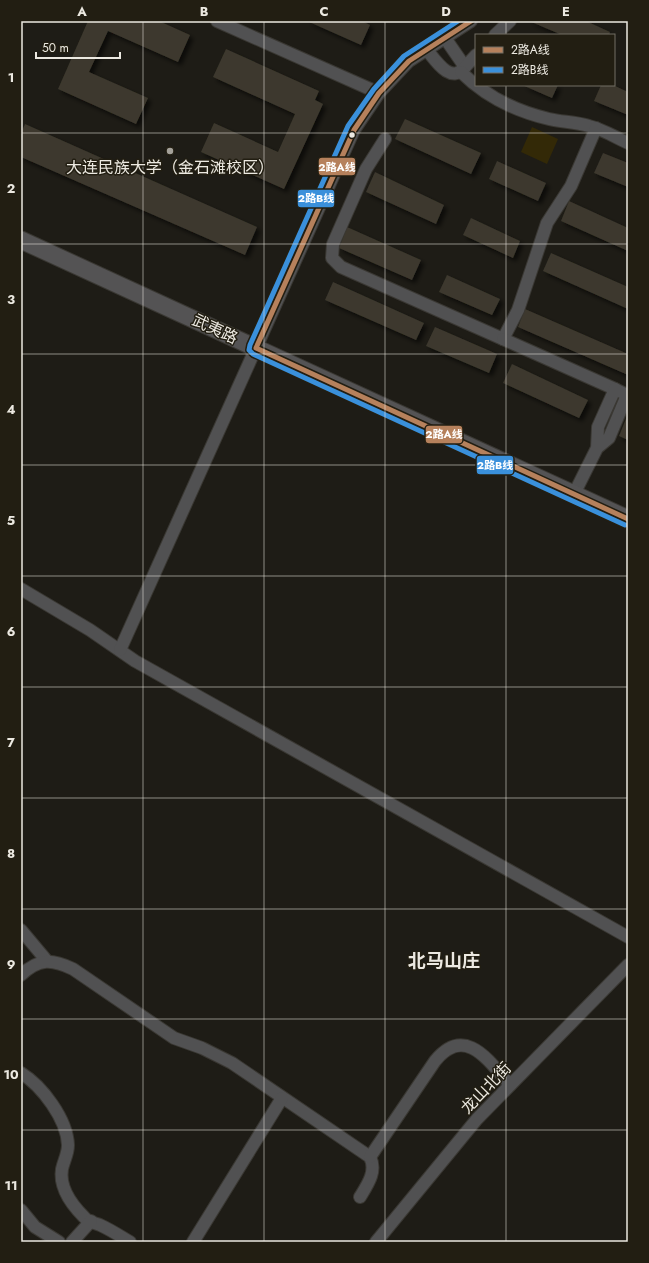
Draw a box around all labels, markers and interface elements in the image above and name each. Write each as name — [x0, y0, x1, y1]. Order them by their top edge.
text: A — [76, 2, 87, 21]
text: B — [200, 2, 209, 21]
text: C — [319, 2, 329, 21]
text: D — [441, 2, 451, 21]
text: E — [562, 2, 570, 21]
scale bar — [36, 34, 120, 60]
legend — [475, 34, 615, 86]
text: 50 m — [42, 39, 69, 57]
text: 2路A线 — [511, 41, 550, 59]
text: 2路B线 — [511, 61, 549, 79]
text: 1 — [8, 68, 14, 87]
unlabelled marker — [347, 130, 357, 140]
marker: 大连民族大学（金石滩校区） — [165, 146, 175, 156]
place label: 大连民族大学（金石滩校区） — [66, 156, 274, 179]
line badge: 2路A线 — [318, 157, 356, 176]
text: 2路A线 — [318, 159, 356, 175]
text: 2 — [7, 179, 15, 198]
line badge: 2路B线 — [297, 189, 335, 208]
text: 2路B线 — [298, 190, 334, 206]
text: 3 — [7, 290, 15, 309]
street label: 武夷路 — [188, 308, 242, 350]
text: 4 — [6, 400, 16, 419]
line badge: 2路A线 — [425, 425, 463, 444]
text: 2路A线 — [425, 426, 463, 442]
line badge: 2路B线 — [476, 455, 514, 475]
text: 2路B线 — [477, 457, 513, 473]
text: 5 — [7, 511, 15, 530]
text: 6 — [7, 622, 16, 641]
text: 7 — [7, 733, 15, 752]
text: 8 — [7, 844, 15, 863]
district label: 北马山庄 — [408, 948, 480, 974]
text: 9 — [7, 955, 16, 974]
street label: 龙山北街 — [455, 1057, 517, 1119]
text: 10 — [3, 1065, 19, 1084]
text: 11 — [4, 1176, 18, 1195]

